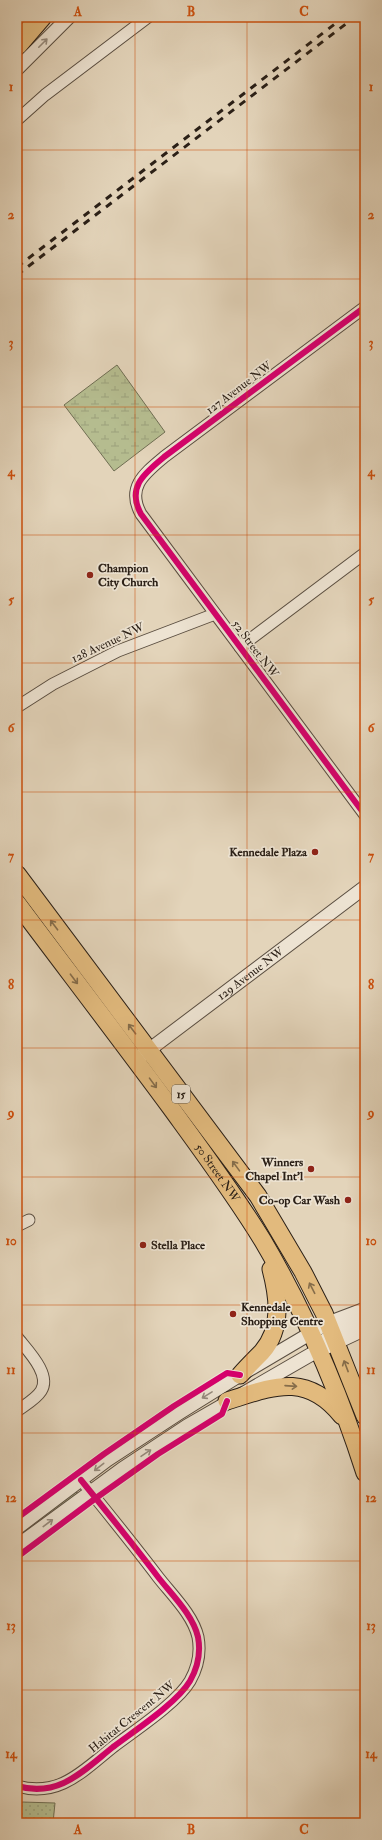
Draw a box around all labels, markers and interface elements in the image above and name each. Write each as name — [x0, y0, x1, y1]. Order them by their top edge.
text: A — [73, 4, 83, 20]
text: B — [187, 4, 195, 20]
text: C — [299, 4, 309, 20]
one-way arrow — [38, 38, 48, 48]
text: 1 — [9, 79, 14, 95]
text: 1 — [369, 79, 374, 95]
text: 2 — [8, 207, 15, 223]
text: 2 — [368, 207, 375, 223]
text: 3 — [9, 335, 14, 351]
text: 3 — [369, 335, 374, 351]
street label: 127 Avenue NW — [203, 358, 276, 418]
text: 4 — [6, 464, 15, 480]
text: 4 — [366, 464, 375, 480]
place label: Champion City Church — [98, 561, 159, 590]
marker: Champion City Church — [85, 570, 95, 580]
text: 5 — [8, 592, 14, 608]
text: 5 — [368, 592, 374, 608]
street label: 52 Street NW — [228, 617, 282, 681]
street label: 128 Avenue NW — [69, 619, 148, 666]
text: 6 — [8, 720, 16, 736]
text: 6 — [368, 720, 376, 736]
place label: Kennedale Plaza — [229, 845, 308, 860]
marker: Kennedale Plaza — [310, 847, 320, 857]
text: 7 — [8, 848, 15, 864]
text: 7 — [368, 848, 375, 864]
one-way arrow — [50, 919, 59, 930]
street label: 129 Avenue NW — [214, 943, 287, 1003]
one-way arrow — [70, 973, 79, 984]
text: 8 — [8, 977, 14, 993]
text: 8 — [368, 977, 374, 993]
one-way arrow — [128, 1024, 136, 1035]
one-way arrow — [148, 1077, 157, 1088]
road number: 15 — [172, 1085, 190, 1103]
text: 9 — [6, 1105, 15, 1121]
text: 9 — [366, 1105, 375, 1121]
street label: 50 Street NW — [192, 1140, 244, 1205]
place label: Winners Chapel Int'l — [245, 1155, 304, 1184]
one-way arrow — [232, 1161, 240, 1172]
marker: Winners Chapel Int'l — [306, 1164, 316, 1174]
place label: Co-op Car Wash — [259, 1193, 341, 1208]
marker: Co-op Car Wash — [343, 1195, 353, 1205]
text: 10 — [5, 1233, 17, 1249]
text: 10 — [365, 1233, 377, 1249]
place label: Stella Place — [151, 1238, 206, 1253]
marker: Stella Place — [138, 1240, 148, 1250]
one-way arrow — [308, 1283, 315, 1295]
place label: Kennedale Shopping Centre — [241, 1300, 324, 1329]
marker: Kennedale Shopping Centre — [228, 1309, 238, 1319]
one-way arrow — [342, 1361, 350, 1373]
text: 11 — [6, 1362, 16, 1378]
text: 11 — [366, 1362, 376, 1378]
one-way arrow — [284, 1382, 297, 1389]
one-way arrow — [201, 1392, 213, 1400]
one-way arrow — [140, 1449, 151, 1457]
one-way arrow — [93, 1462, 104, 1471]
text: 12 — [5, 1490, 17, 1506]
text: 12 — [365, 1490, 377, 1506]
one-way arrow — [43, 1519, 54, 1527]
text: 13 — [6, 1618, 16, 1634]
text: 13 — [366, 1618, 376, 1634]
street label: Habitat Crescent NW — [86, 1677, 179, 1756]
text: 14 — [5, 1746, 18, 1762]
text: 14 — [365, 1746, 378, 1762]
text: A — [73, 1822, 83, 1838]
text: B — [187, 1822, 195, 1838]
text: C — [299, 1822, 309, 1838]

